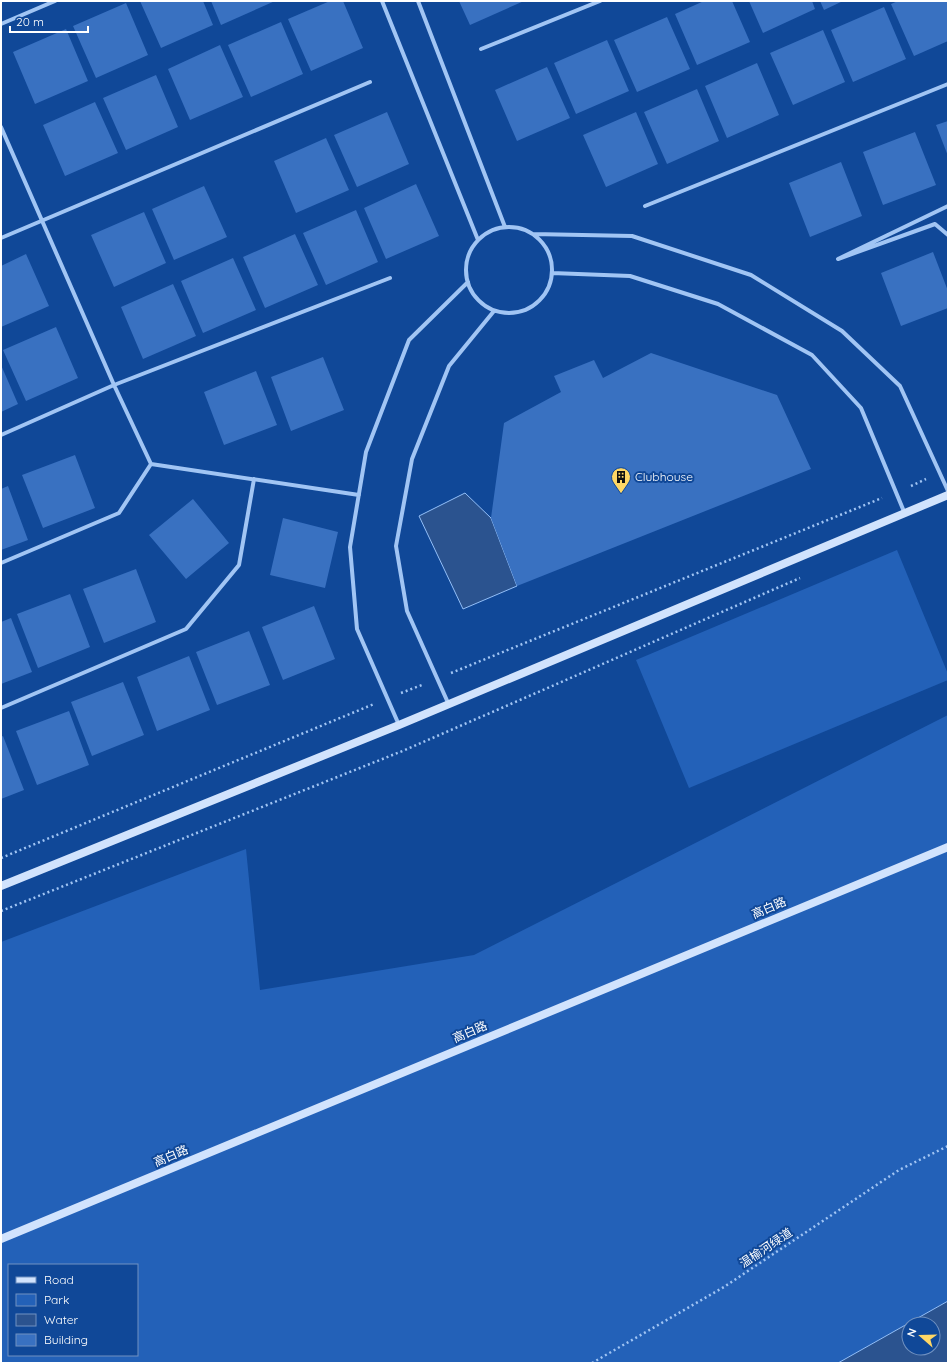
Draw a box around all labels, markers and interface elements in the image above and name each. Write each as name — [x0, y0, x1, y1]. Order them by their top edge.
scale bar — [10, 8, 88, 34]
text: 20 m — [16, 14, 44, 29]
building icon: Clubhouse — [610, 466, 632, 494]
place label: Clubhouse — [635, 469, 693, 484]
street label: 高白路 — [749, 894, 788, 921]
street label: 高白路 — [450, 1018, 489, 1045]
street label: 高白路 — [151, 1142, 190, 1169]
street label: 温榆河绿道 — [737, 1225, 795, 1271]
legend — [8, 1264, 138, 1356]
text: Road — [44, 1272, 74, 1287]
text: Park — [44, 1292, 69, 1307]
text: Water — [44, 1312, 79, 1327]
north arrow — [901, 1316, 941, 1356]
text: N — [904, 1326, 920, 1339]
text: Building — [44, 1332, 88, 1347]

